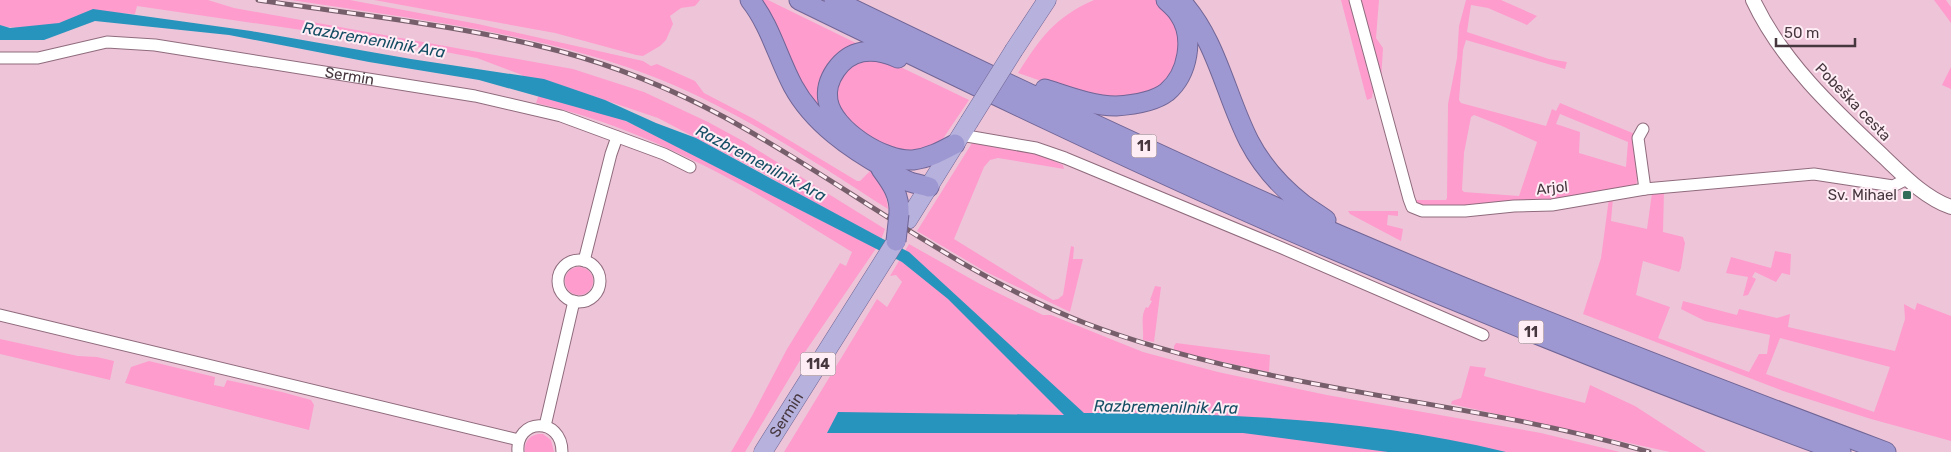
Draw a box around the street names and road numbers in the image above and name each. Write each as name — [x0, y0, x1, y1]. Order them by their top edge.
street label: Pobeška cesta — [1811, 59, 1895, 145]
street label: Sermin — [324, 63, 375, 89]
road number: 11 — [1132, 134, 1156, 158]
street label: Arjol — [1535, 177, 1569, 199]
road number: 11 — [1518, 321, 1544, 344]
road number: 114 — [800, 352, 836, 376]
street label: Sermin — [766, 389, 807, 441]

